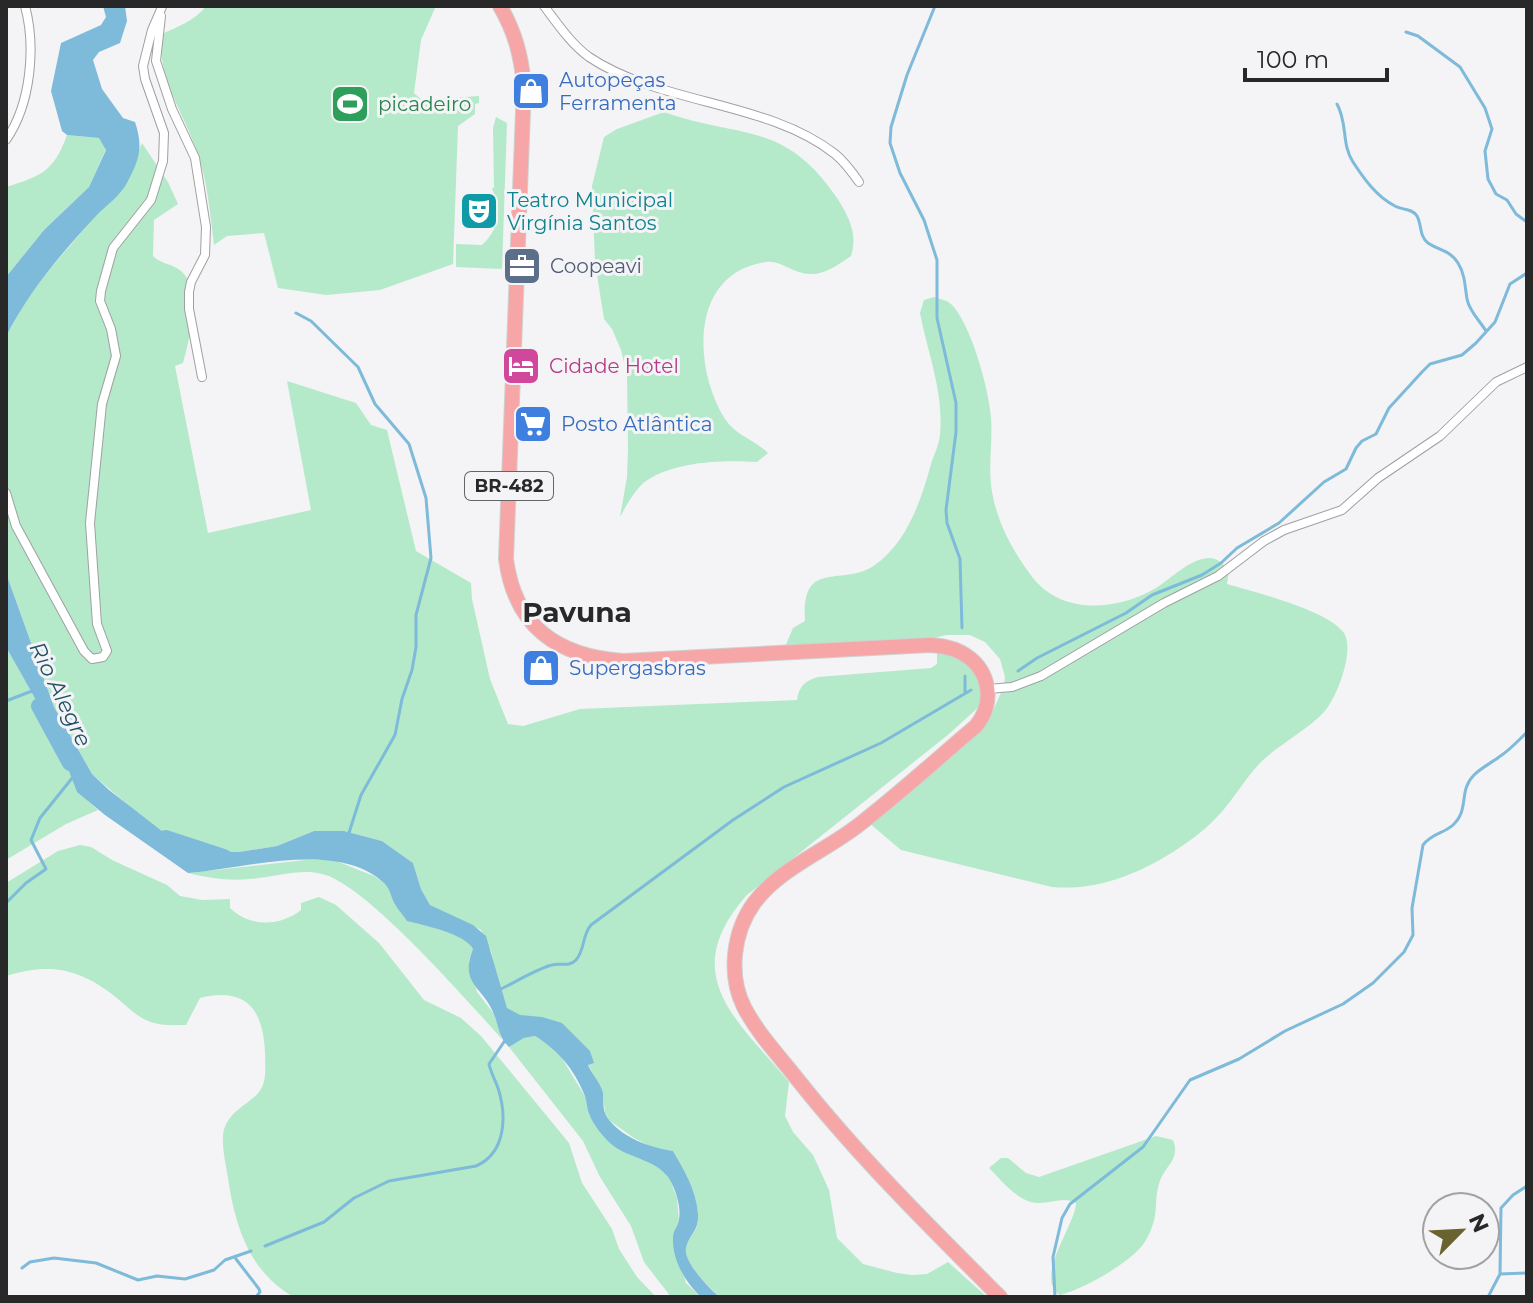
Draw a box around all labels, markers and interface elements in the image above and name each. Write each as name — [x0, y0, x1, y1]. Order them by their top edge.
scale bar — [1245, 32, 1387, 82]
text: 100 m — [1257, 45, 1329, 74]
place label: Autopeças Ferramenta — [559, 68, 677, 115]
shop icon: Autopeças Ferramenta — [510, 70, 552, 112]
sports icon: picadeiro — [329, 83, 371, 125]
place label: picadeiro — [378, 92, 471, 116]
place label: Teatro Municipal Virgínia Santos — [507, 188, 673, 235]
theatre icon: Teatro Municipal Virgínia Santos — [458, 190, 500, 232]
office icon: Coopeavi — [501, 245, 543, 287]
place label: Coopeavi — [550, 254, 642, 278]
hotel icon: Cidade Hotel — [500, 345, 542, 387]
place label: Cidade Hotel — [549, 354, 679, 378]
supermarket icon: Posto Atlântica — [512, 403, 554, 445]
place label: Posto Atlântica — [561, 412, 713, 436]
road number: BR-482 — [465, 472, 553, 500]
district label: Pavuna — [522, 595, 632, 629]
water label: Rio Alegre — [24, 637, 98, 751]
shop icon: Supergasbras — [520, 647, 562, 689]
place label: Supergasbras — [569, 656, 706, 680]
north arrow — [1421, 1191, 1501, 1271]
text: N — [1463, 1209, 1495, 1237]

